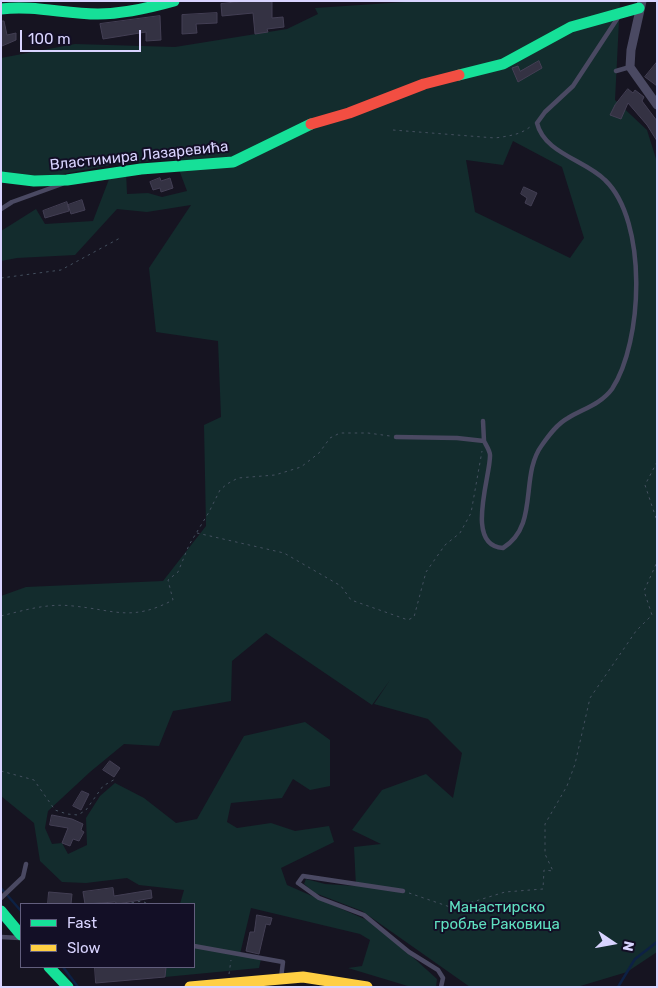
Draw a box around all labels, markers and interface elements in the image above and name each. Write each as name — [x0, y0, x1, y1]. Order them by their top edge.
scale bar — [22, 20, 144, 52]
text: 100 m — [28, 30, 70, 48]
street label: Властимира Лазаревића — [49, 138, 229, 174]
park label: Манастирско гробље Раковица — [434, 899, 560, 934]
legend — [20, 903, 195, 968]
text: Fast — [67, 914, 97, 932]
north arrow — [588, 918, 638, 968]
text: Slow — [67, 939, 100, 957]
text: N — [619, 940, 638, 953]

